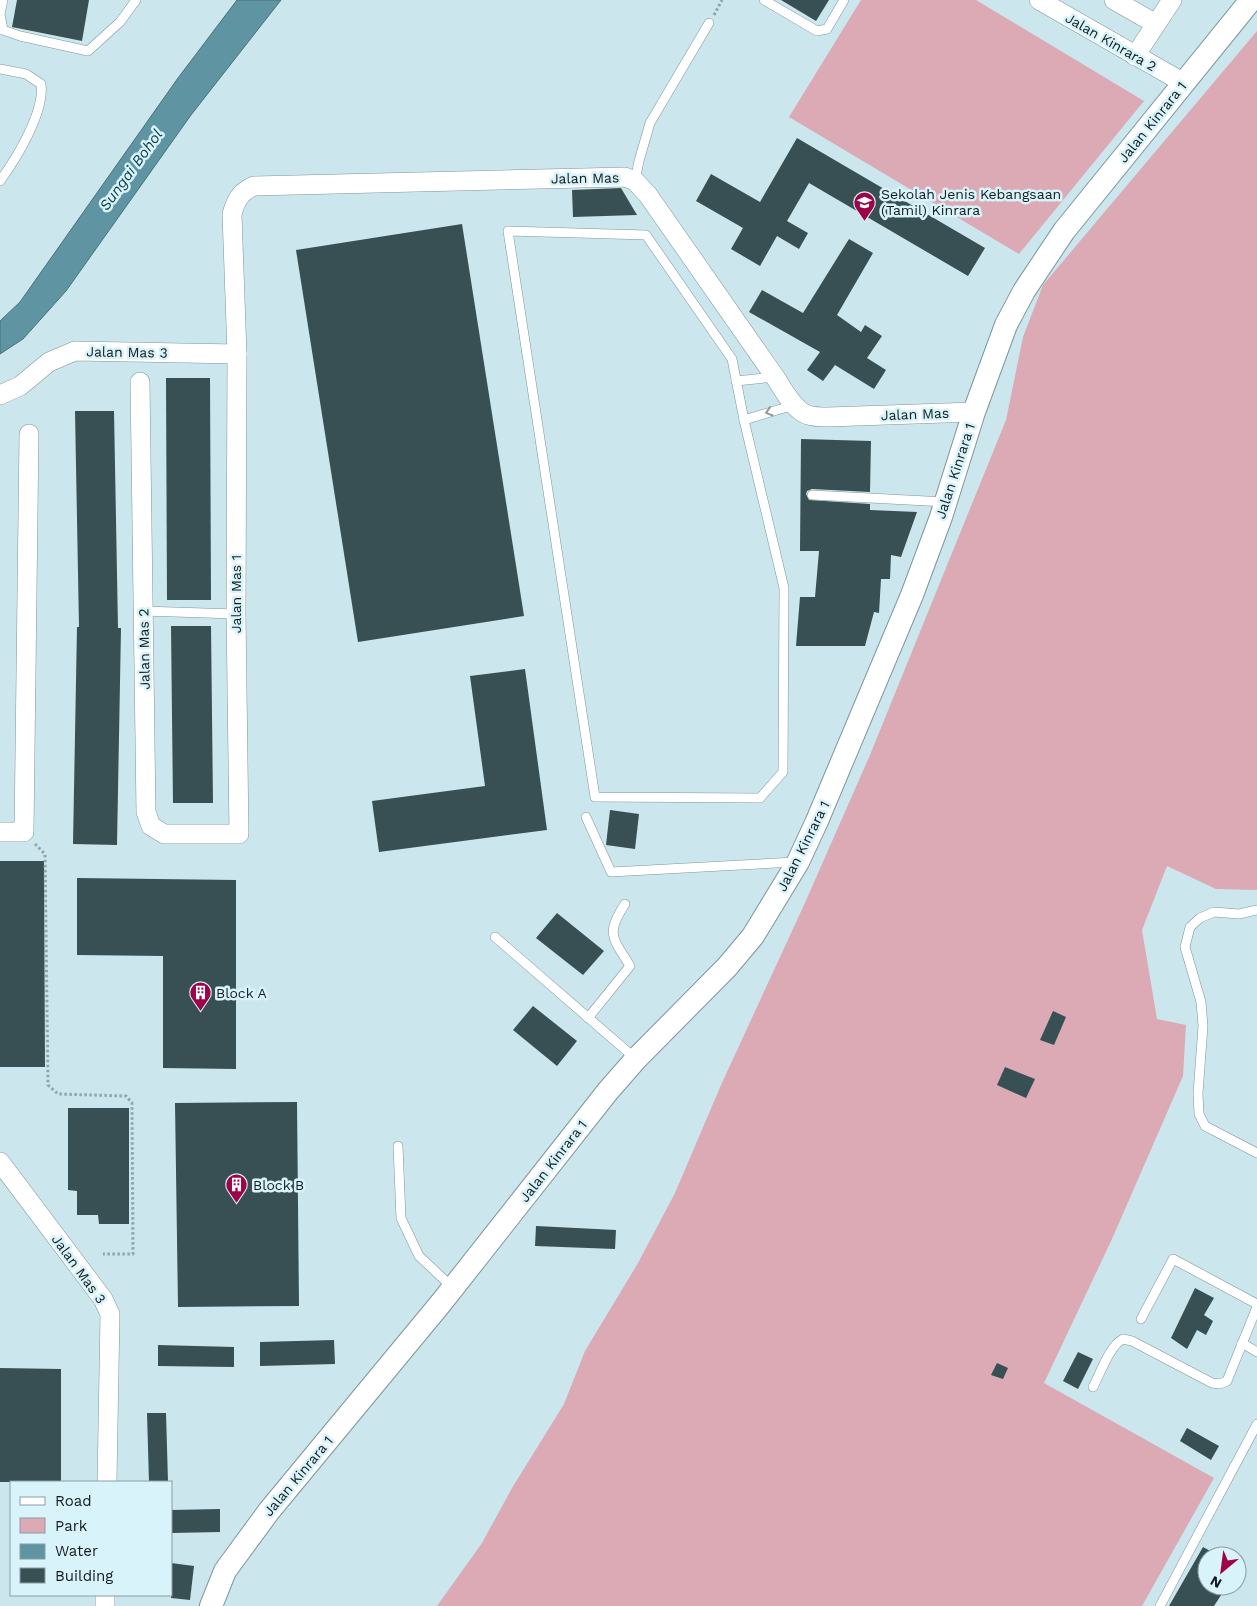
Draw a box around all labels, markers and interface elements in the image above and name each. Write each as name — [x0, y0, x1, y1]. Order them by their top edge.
street label: Jalan Kinrara 2 — [1063, 9, 1159, 75]
street label: Jalan Kinrara 1 — [1115, 78, 1189, 166]
water label: Sungai Bohol — [96, 126, 167, 214]
street label: Jalan Mas — [551, 169, 619, 187]
place label: Sekolah Jenis Kebangsaan (Tamil) Kinrara — [881, 186, 1061, 218]
school or university icon: Sekolah Jenis Kebangsaan (Tamil) Kinrara — [853, 190, 877, 221]
street label: Jalan Mas 3 — [86, 343, 168, 361]
street label: Jalan Mas — [881, 405, 949, 423]
one-way arrow — [765, 407, 774, 417]
street label: Jalan Kinrara 1 — [932, 421, 978, 521]
street label: Jalan Mas 1 — [228, 555, 244, 633]
street label: Jalan Mas 2 — [135, 608, 153, 690]
street label: Jalan Kinrara 1 — [773, 798, 833, 894]
building icon: Block A — [188, 981, 212, 1012]
place label: Block A — [216, 985, 267, 1001]
street label: Jalan Kinrara 1 — [516, 1117, 590, 1205]
building icon: Block B — [225, 1173, 249, 1204]
place label: Block B — [253, 1177, 304, 1193]
street label: Jalan Mas 3 — [49, 1231, 109, 1307]
street label: Jalan Kinrara 1 — [260, 1433, 336, 1519]
legend — [10, 1481, 172, 1596]
text: Road — [55, 1492, 92, 1510]
text: Park — [55, 1517, 88, 1535]
text: Water — [55, 1542, 98, 1560]
north arrow — [1197, 1546, 1247, 1596]
text: Building — [55, 1567, 113, 1585]
text: N — [1207, 1573, 1224, 1592]

